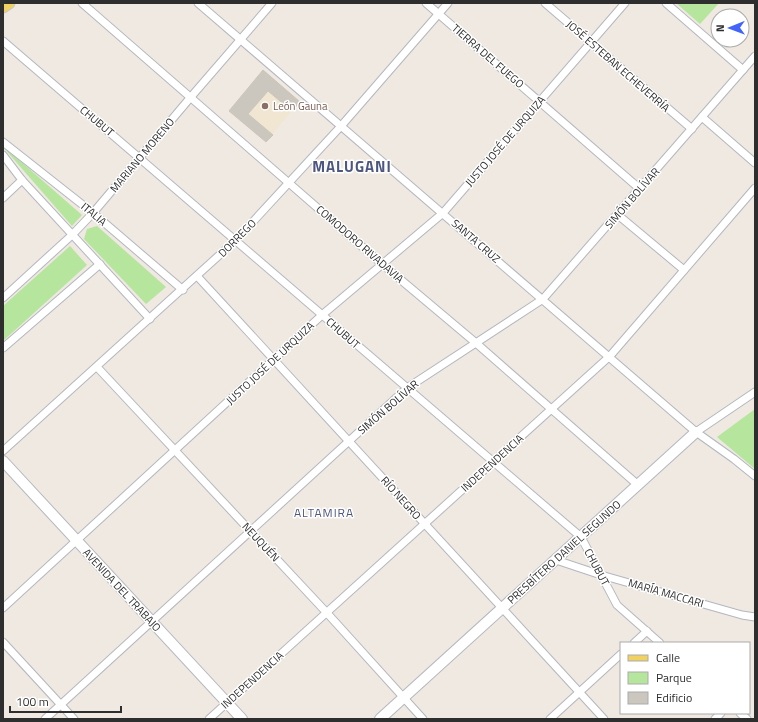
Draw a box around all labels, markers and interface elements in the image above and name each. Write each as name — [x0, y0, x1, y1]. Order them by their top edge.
north arrow — [710, 8, 750, 48]
street label: JOSÉ ESTEBAN ECHEVERRÍA — [563, 16, 674, 116]
street label: TIERRA DEL FUEGO — [448, 20, 528, 92]
text: N — [712, 24, 728, 32]
street label: JUSTO JOSÉ DE URQUIZA — [461, 92, 549, 190]
place label: León Gauna — [273, 98, 328, 114]
marker: León Gauna — [260, 101, 270, 111]
street label: CHUBUT — [76, 102, 118, 140]
street label: MARIANO MORENO — [106, 114, 178, 196]
district label: MALUGANI — [312, 155, 392, 178]
street label: SIMÓN BOLÍVAR — [601, 164, 663, 232]
street label: ITALIA — [78, 199, 111, 230]
street label: COMODORO RIVADAVIA — [313, 201, 408, 287]
street label: DORREGO — [214, 215, 260, 261]
street label: SANTA CRUZ — [448, 215, 504, 267]
street label: CHUBUT — [323, 314, 364, 352]
street label: JUSTO JOSÉ DE URQUIZA — [222, 318, 318, 408]
street label: SIMÓN BOLÍVAR — [354, 376, 422, 438]
street label: INDEPENDENCIA — [457, 430, 527, 495]
street label: RÍO NEGRO — [377, 473, 425, 523]
street label: PRESBÍTERO DANIEL SEGUNDO — [504, 496, 624, 608]
district label: ALTAMIRA — [294, 503, 354, 522]
street label: NEUQUÉN — [239, 519, 283, 565]
street label: AVENIDA DEL TRABAJO — [79, 545, 165, 635]
street label: CHUBUT — [581, 546, 614, 589]
street label: MARÍA MACCARI — [626, 575, 706, 611]
legend — [620, 642, 750, 714]
street label: INDEPENDENCIA — [217, 647, 287, 712]
text: Calle — [656, 648, 680, 667]
text: Parque — [656, 668, 692, 687]
scale bar — [10, 688, 121, 714]
text: Edificio — [656, 688, 692, 707]
text: 100 m — [16, 692, 49, 711]

